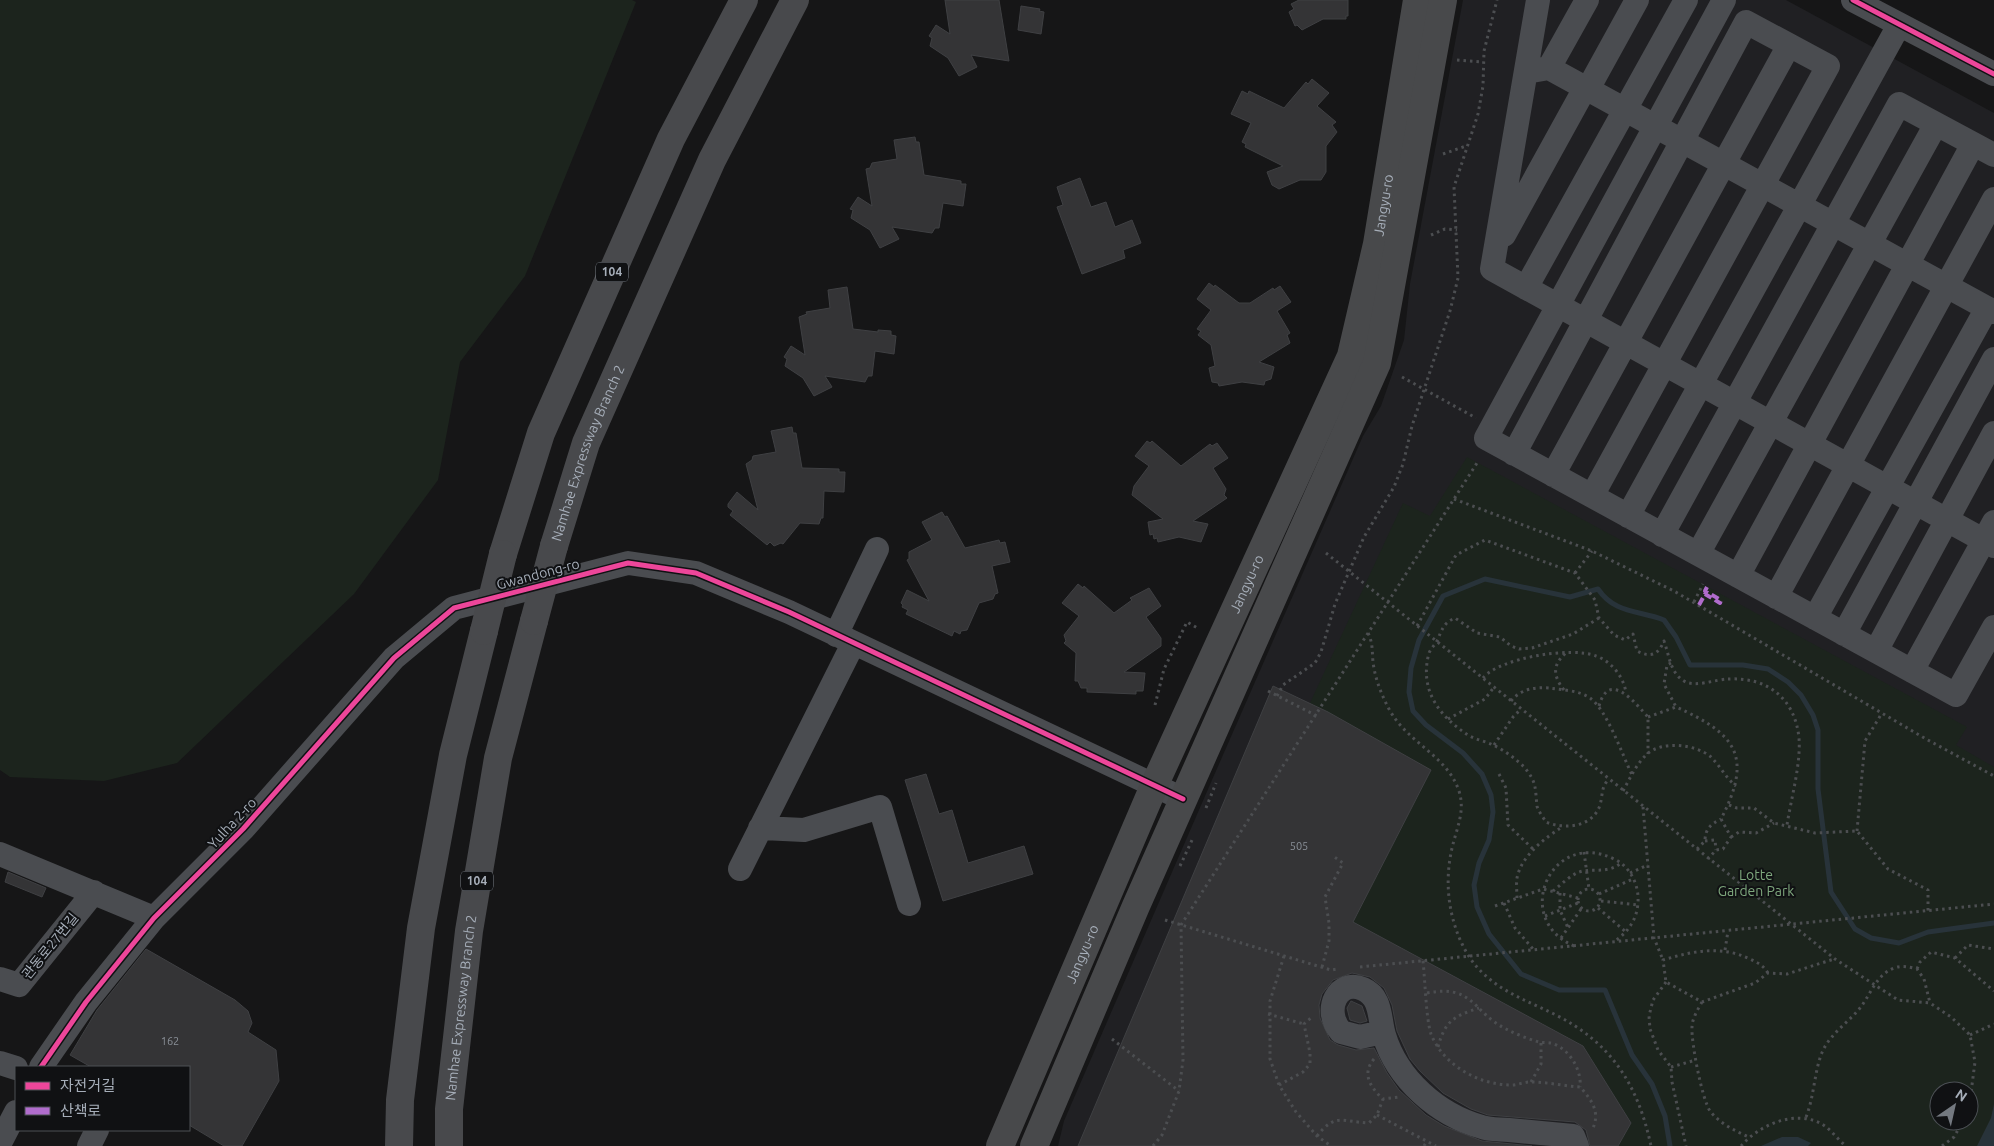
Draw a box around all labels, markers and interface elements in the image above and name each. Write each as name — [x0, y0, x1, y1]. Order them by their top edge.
street label: Jangyu-ro — [1370, 173, 1396, 237]
road number: 104 — [596, 262, 628, 282]
street label: Namhae Expressway Branch 2 — [548, 362, 628, 543]
street label: Jangyu-ro — [1226, 552, 1267, 615]
street label: Gwandong-ro — [495, 555, 581, 593]
street label: Yulha 2-ro — [205, 794, 259, 852]
house number: 505 — [1290, 840, 1308, 852]
park label: Lotte Garden Park — [1718, 867, 1794, 899]
road number: 104 — [461, 871, 493, 890]
street label: 관동로27번길 — [19, 910, 81, 982]
street label: Namhae Expressway Branch 2 — [442, 914, 480, 1101]
street label: Jangyu-ro — [1063, 922, 1102, 986]
house number: 162 — [161, 1035, 179, 1047]
legend — [15, 1066, 190, 1131]
text: 자전거길 — [60, 1077, 115, 1094]
north arrow — [1929, 1081, 1979, 1131]
text: N — [1952, 1086, 1970, 1105]
text: 산책로 — [60, 1102, 101, 1119]

